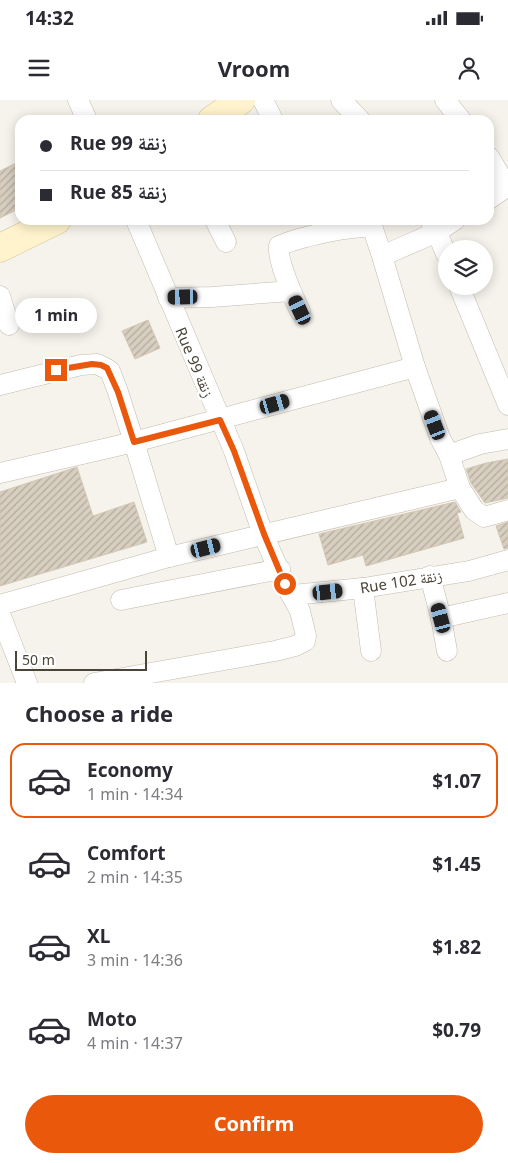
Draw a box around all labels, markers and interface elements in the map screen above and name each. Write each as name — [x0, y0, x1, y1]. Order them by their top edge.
text: 14:32 — [25, 5, 74, 31]
text: Vroom — [218, 53, 290, 83]
icon: menu — [25, 54, 53, 82]
icon: person — [455, 54, 483, 82]
text: Rue 99 زنقة — [70, 130, 167, 156]
text: Rue 85 زنقة — [70, 179, 167, 205]
map controls — [438, 240, 493, 295]
button: layers — [438, 240, 493, 295]
car — [167, 289, 198, 305]
car — [286, 293, 313, 327]
callout: 1 min — [15, 298, 97, 332]
text: 1 min — [34, 304, 78, 326]
street label: Rue 99 زنقة — [171, 324, 219, 400]
route end — [45, 359, 67, 381]
car — [258, 393, 291, 415]
car — [422, 408, 447, 442]
car — [189, 537, 222, 559]
street label: Rue 102 زنقة — [358, 565, 444, 597]
route start — [274, 573, 296, 595]
car — [312, 583, 343, 601]
car — [429, 602, 452, 634]
scale bar — [15, 648, 148, 671]
text: 50 m — [22, 650, 55, 669]
text: Choose a ride — [25, 698, 173, 728]
text: Economy — [87, 757, 173, 783]
icon: car — [27, 758, 72, 803]
text: $1.07 — [432, 768, 481, 794]
text: 1 min · 14:34 — [87, 783, 183, 805]
text: Comfort — [87, 840, 166, 866]
icon: car — [27, 841, 72, 886]
text: $1.45 — [432, 851, 481, 877]
text: 2 min · 14:35 — [87, 866, 183, 888]
text: XL — [87, 923, 110, 949]
icon: car — [27, 924, 72, 969]
text: $1.82 — [432, 934, 481, 960]
text: 3 min · 14:36 — [87, 949, 183, 971]
text: Moto — [87, 1006, 137, 1032]
icon: car — [27, 1007, 72, 1052]
text: $0.79 — [432, 1017, 481, 1043]
text: 4 min · 14:37 — [87, 1032, 183, 1054]
button: Confirm — [25, 1095, 483, 1153]

